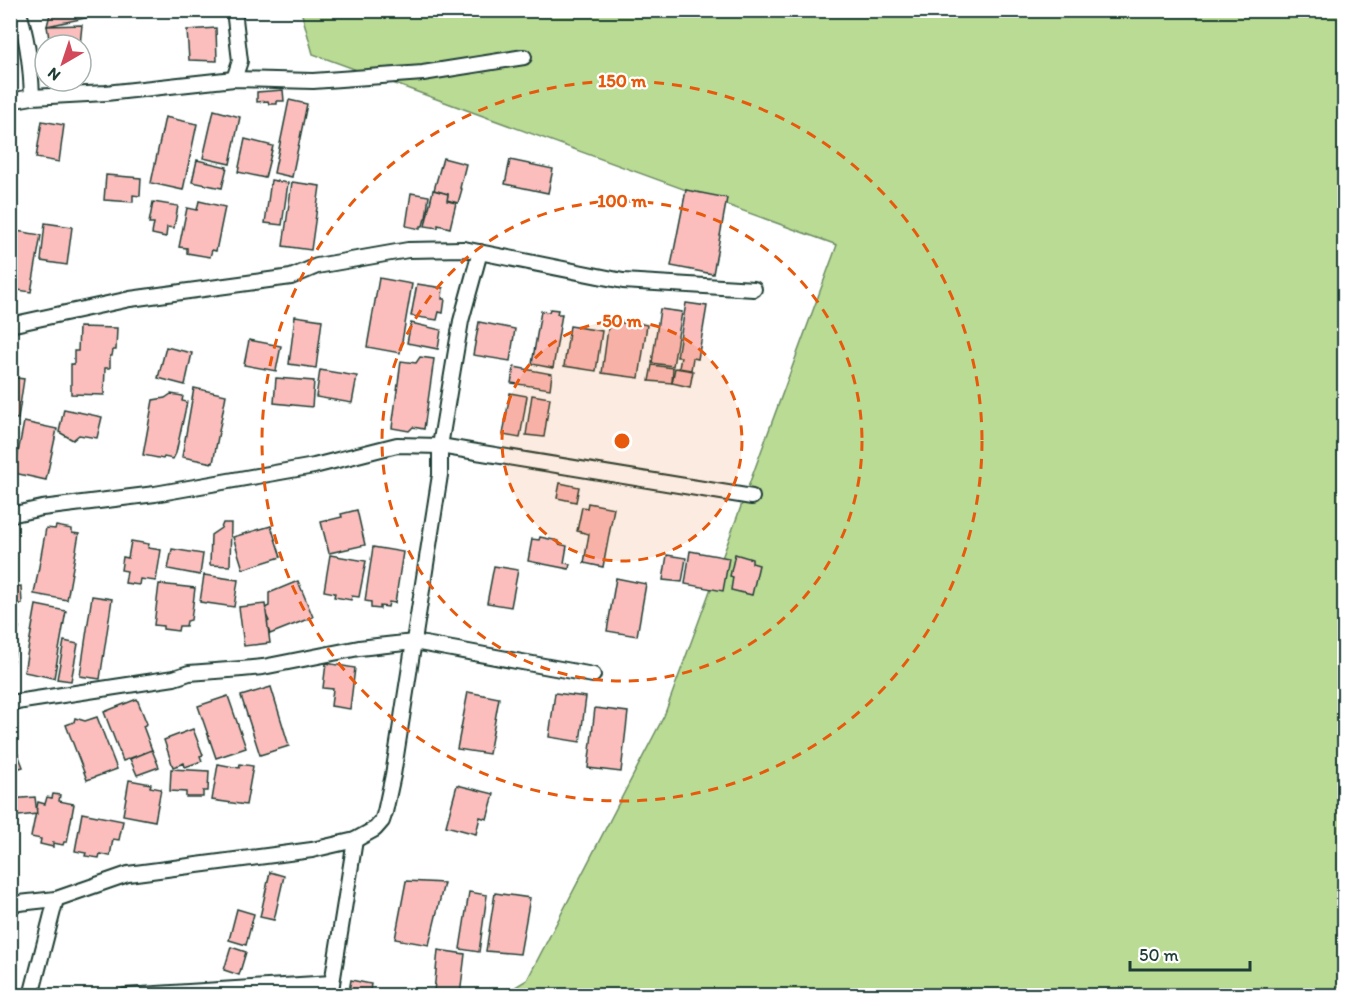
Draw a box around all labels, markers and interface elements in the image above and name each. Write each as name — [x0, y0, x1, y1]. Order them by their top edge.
north arrow — [33, 33, 93, 93]
text: N — [44, 63, 64, 85]
text: 150 m — [598, 70, 647, 92]
text: 100 m — [597, 190, 648, 212]
text: 50 m — [602, 310, 643, 332]
centre of rings — [612, 431, 632, 451]
scale bar — [1130, 934, 1250, 972]
text: 50 m — [1139, 944, 1179, 966]

